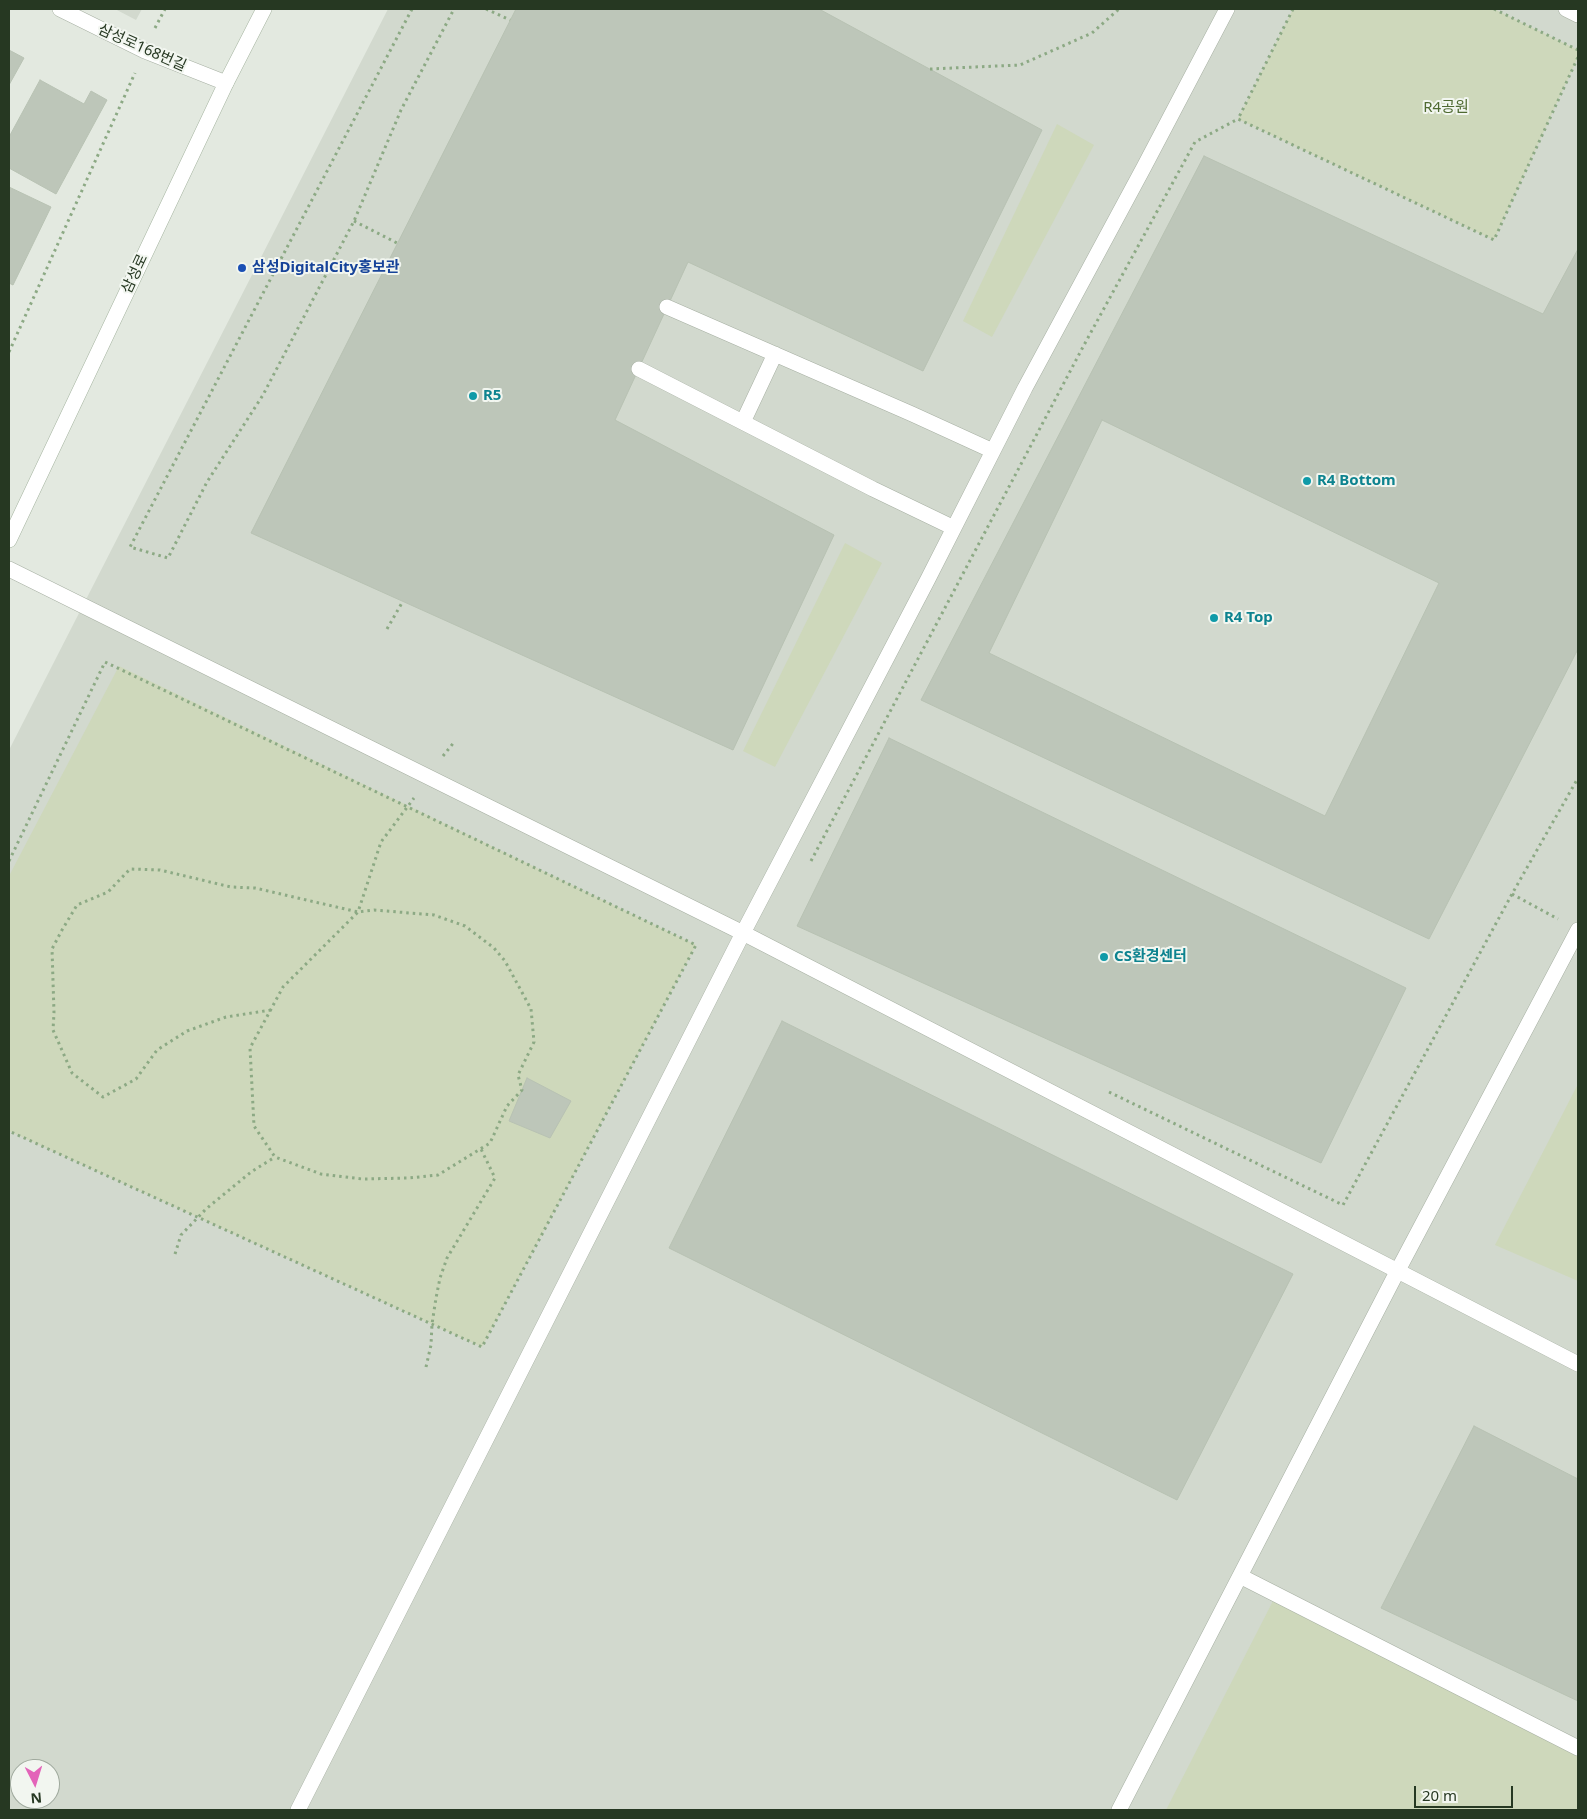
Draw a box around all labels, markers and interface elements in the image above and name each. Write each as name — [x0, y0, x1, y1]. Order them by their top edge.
street label: 삼성로168번길 — [95, 21, 189, 75]
park label: R4공원 — [1423, 99, 1469, 117]
street label: 삼성로 — [118, 251, 152, 297]
place label: 삼성DigitalCity홍보관 — [252, 259, 400, 277]
marker: 삼성DigitalCity홍보관 — [236, 262, 248, 274]
place label: R5 — [483, 387, 501, 405]
marker: R5 — [467, 390, 479, 402]
place label: R4 Bottom — [1317, 472, 1396, 490]
marker: R4 Bottom — [1301, 475, 1313, 487]
place label: R4 Top — [1224, 609, 1273, 627]
marker: R4 Top — [1208, 612, 1220, 624]
place label: CS환경센터 — [1114, 948, 1187, 966]
marker: CS환경센터 — [1098, 951, 1110, 963]
north arrow — [10, 1759, 60, 1809]
scale bar — [1417, 1776, 1516, 1808]
text: 20 m — [1422, 1785, 1457, 1805]
text: N — [30, 1788, 43, 1808]

